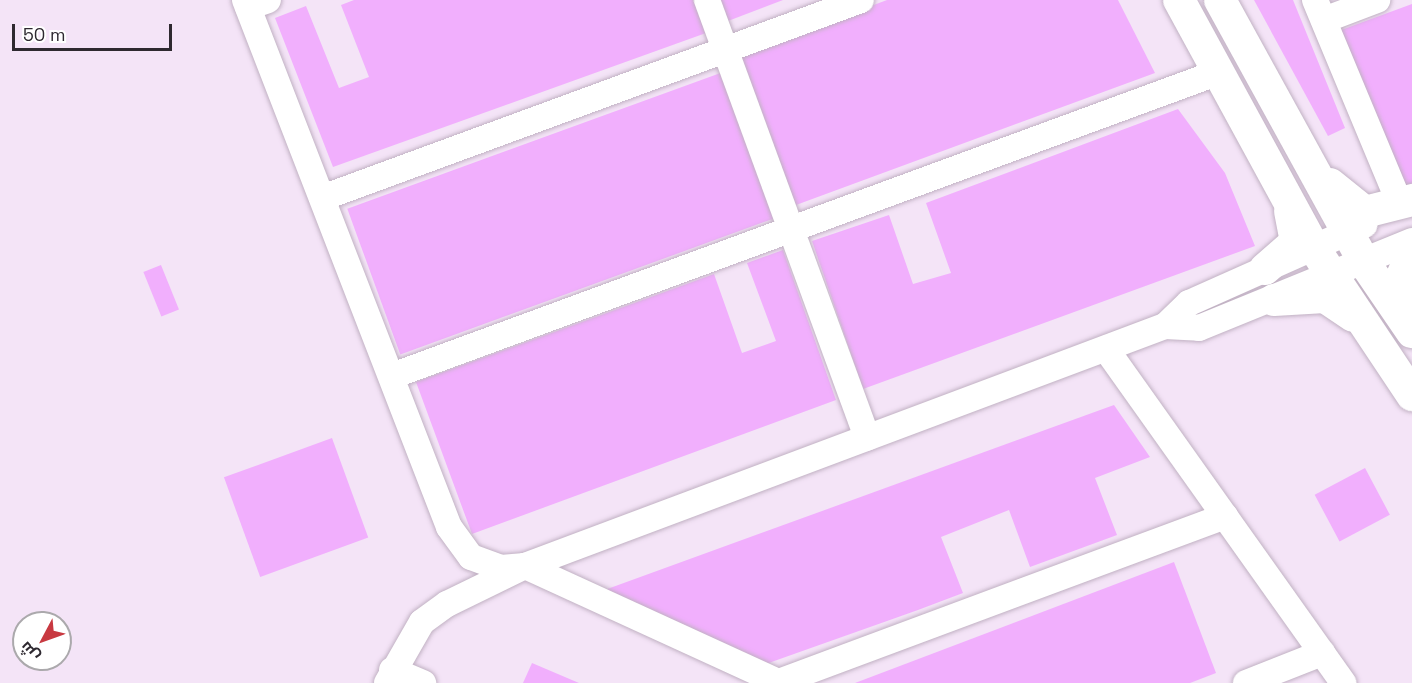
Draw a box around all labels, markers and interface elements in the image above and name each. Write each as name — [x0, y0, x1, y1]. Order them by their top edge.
scale bar — [15, 12, 176, 50]
text: 50 m — [23, 23, 65, 46]
north arrow — [12, 611, 72, 671]
text: ش — [15, 637, 44, 666]

